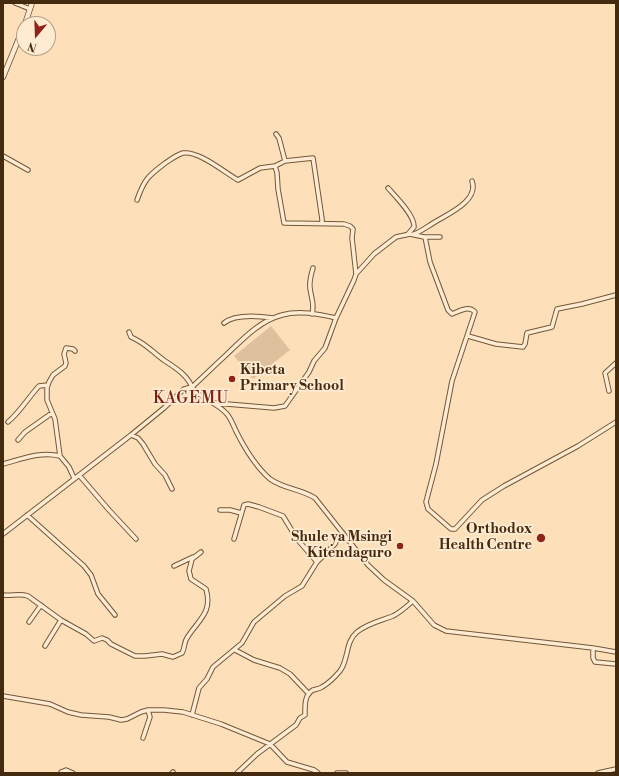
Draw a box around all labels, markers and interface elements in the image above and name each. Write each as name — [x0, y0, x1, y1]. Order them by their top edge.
north arrow — [16, 16, 56, 56]
text: N — [26, 38, 39, 54]
place label: Kibeta Primary School — [240, 363, 344, 396]
marker: Kibeta Primary School — [227, 374, 237, 384]
district label: KAGEMU — [153, 389, 229, 409]
place label: Orthodox Health Centre — [439, 522, 532, 554]
place label: Shule ya Msingi Kitendaguro — [291, 530, 392, 562]
marker: Orthodox Health Centre — [535, 532, 547, 544]
marker: Shule ya Msingi Kitendaguro — [395, 541, 405, 551]

